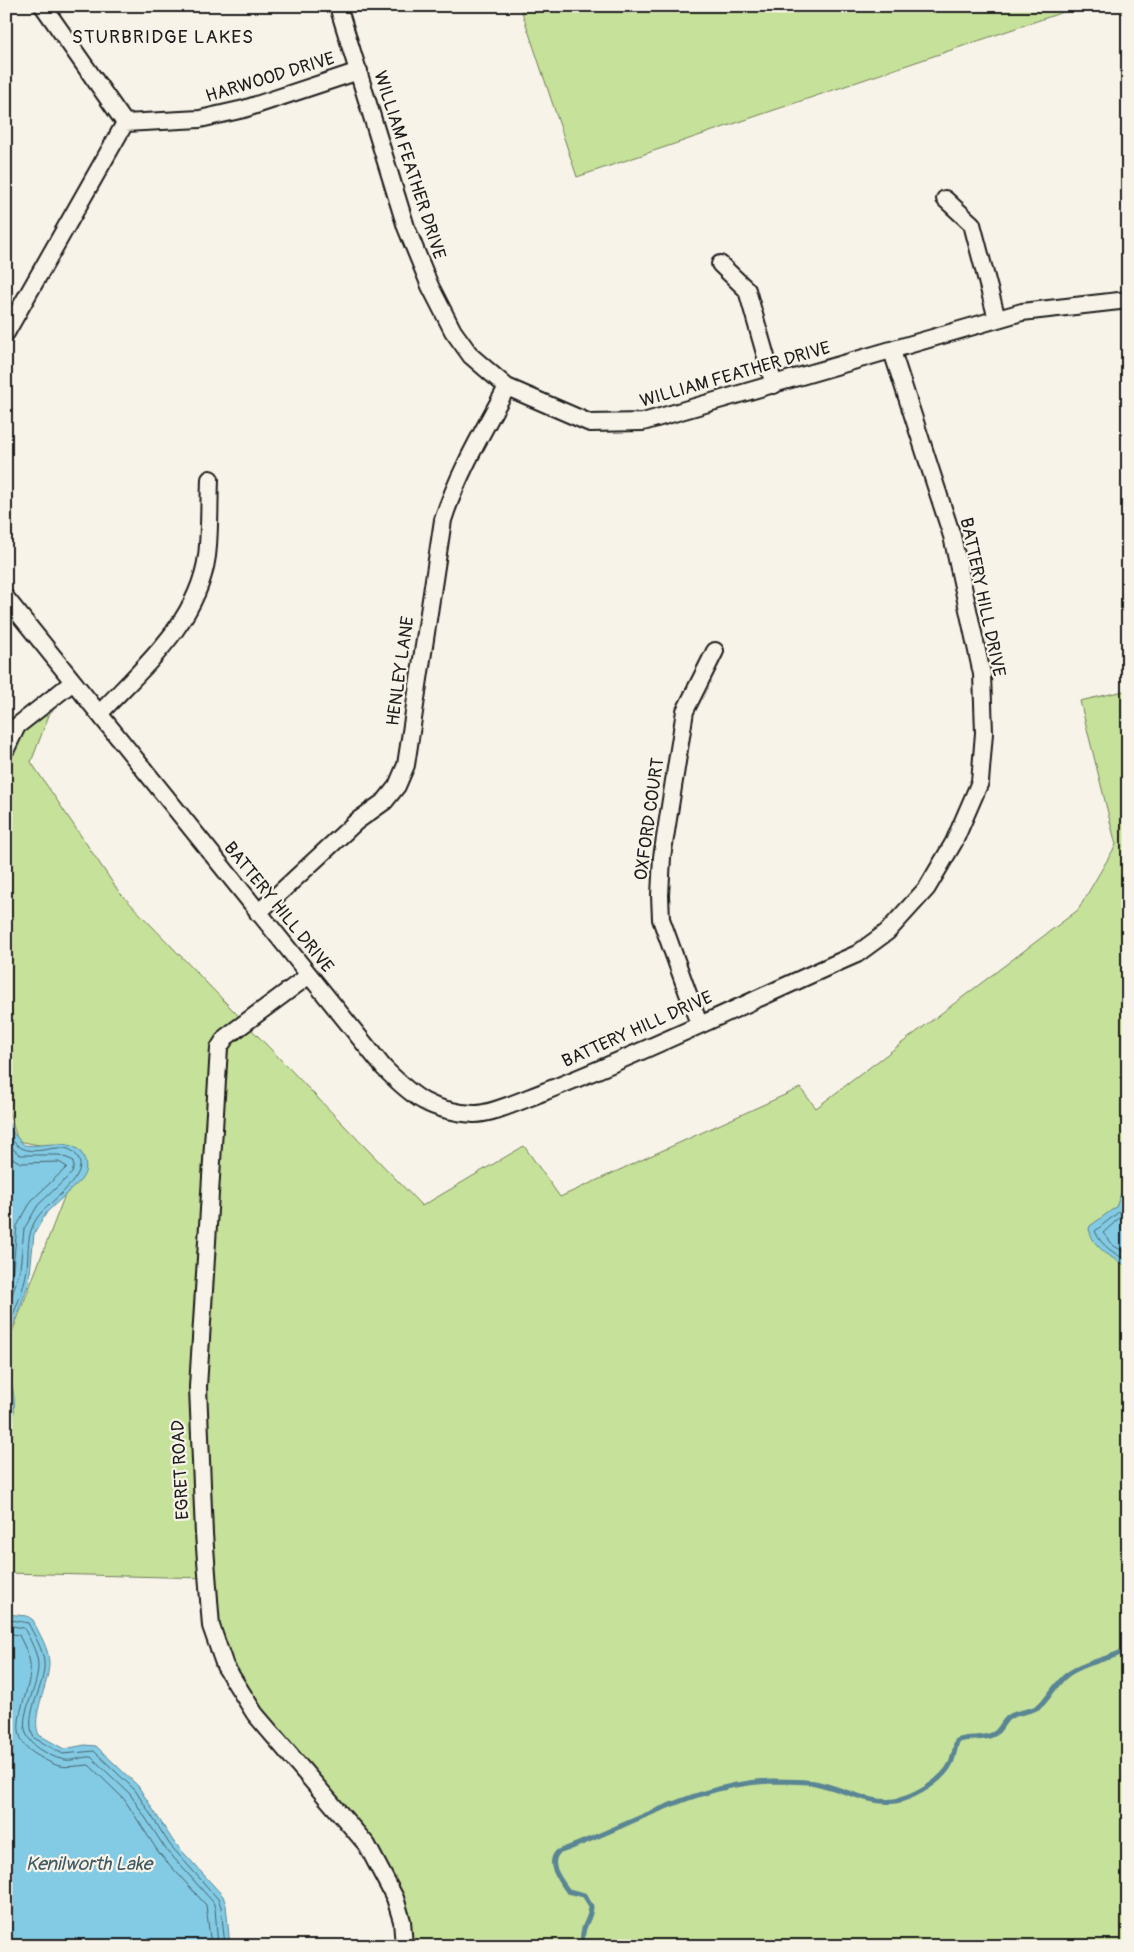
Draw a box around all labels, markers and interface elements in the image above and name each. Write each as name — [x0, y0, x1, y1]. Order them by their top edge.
district label: STURBRIDGE LAKES — [72, 25, 254, 49]
street label: HARWOOD DRIVE — [203, 47, 338, 108]
street label: WILLIAM FEATHER DRIVE — [368, 68, 451, 262]
street label: WILLIAM FEATHER DRIVE — [637, 336, 833, 413]
street label: BATTERY HILL DRIVE — [954, 515, 1011, 679]
street label: HENLEY LANE — [381, 615, 420, 727]
street label: OXFORD COURT — [630, 756, 669, 882]
street label: BATTERY HILL DRIVE — [219, 837, 339, 978]
street label: BATTERY HILL DRIVE — [558, 986, 716, 1073]
street label: EGRET ROAD — [166, 1420, 195, 1520]
water label: Kenilworth Lake — [26, 1852, 154, 1876]

